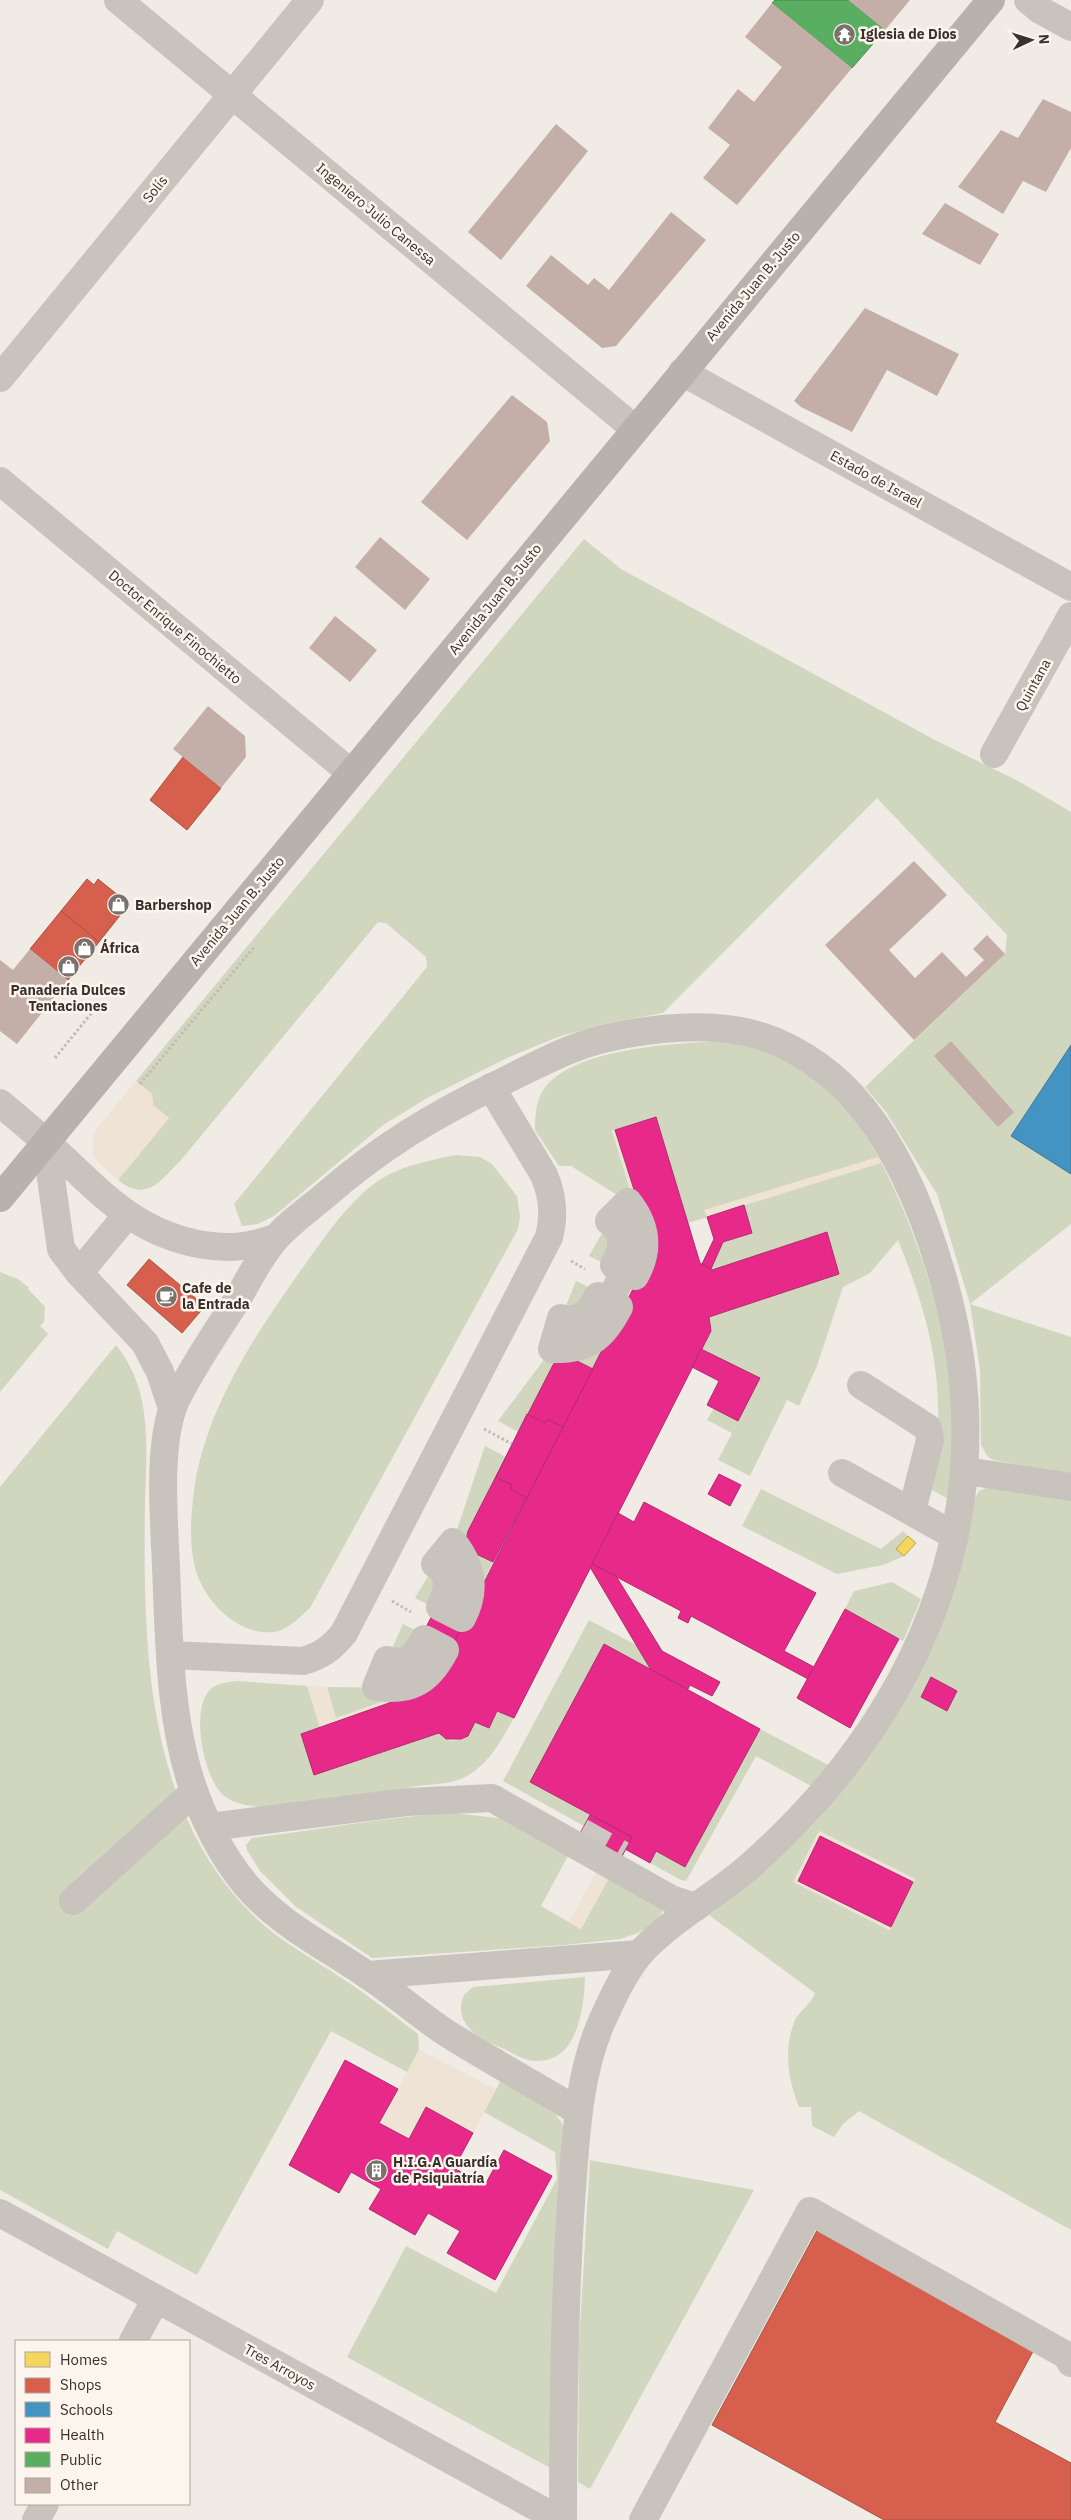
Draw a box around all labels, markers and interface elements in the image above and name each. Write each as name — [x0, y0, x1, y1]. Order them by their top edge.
north arrow — [1006, 15, 1056, 65]
temple icon: Iglesia de Dios — [832, 22, 856, 46]
place label: Iglesia de Dios — [860, 25, 957, 43]
text: N — [1035, 33, 1053, 45]
street label: Ingeniero Julio Canessa — [313, 159, 440, 270]
street label: Solís — [139, 172, 172, 206]
street label: Avenida Juan B. Justo — [702, 227, 804, 345]
street label: Estado de Israel — [827, 446, 925, 512]
street label: Avenida Juan B. Justo — [445, 540, 545, 658]
street label: Doctor Enrique Finochietto — [105, 566, 245, 688]
street label: Quintana — [1011, 655, 1055, 714]
street label: Avenida Juan B. Justo — [186, 852, 288, 970]
shop icon: Barbershop — [107, 893, 131, 917]
place label: Barbershop — [135, 896, 212, 914]
shop icon: África — [72, 936, 96, 960]
place label: África — [100, 938, 140, 957]
shop icon: Panadería Dulces Tentaciones — [56, 955, 80, 979]
place label: Panadería Dulces Tentaciones — [11, 981, 126, 1015]
place label: Cafe de la Entrada — [182, 1279, 250, 1313]
cafe icon: Cafe de la Entrada — [154, 1284, 178, 1308]
place label: H.I.G.A Guardía de Psiquiatría — [393, 2153, 497, 2187]
building icon: H.I.G.A Guardía de Psiquiatría — [365, 2158, 389, 2182]
legend — [15, 2340, 190, 2505]
street label: Tres Arroyos — [241, 2340, 319, 2394]
text: Homes — [60, 2350, 108, 2369]
text: Shops — [60, 2375, 102, 2394]
text: Schools — [60, 2400, 113, 2419]
text: Health — [60, 2425, 105, 2444]
text: Public — [60, 2450, 102, 2469]
text: Other — [60, 2475, 99, 2494]

